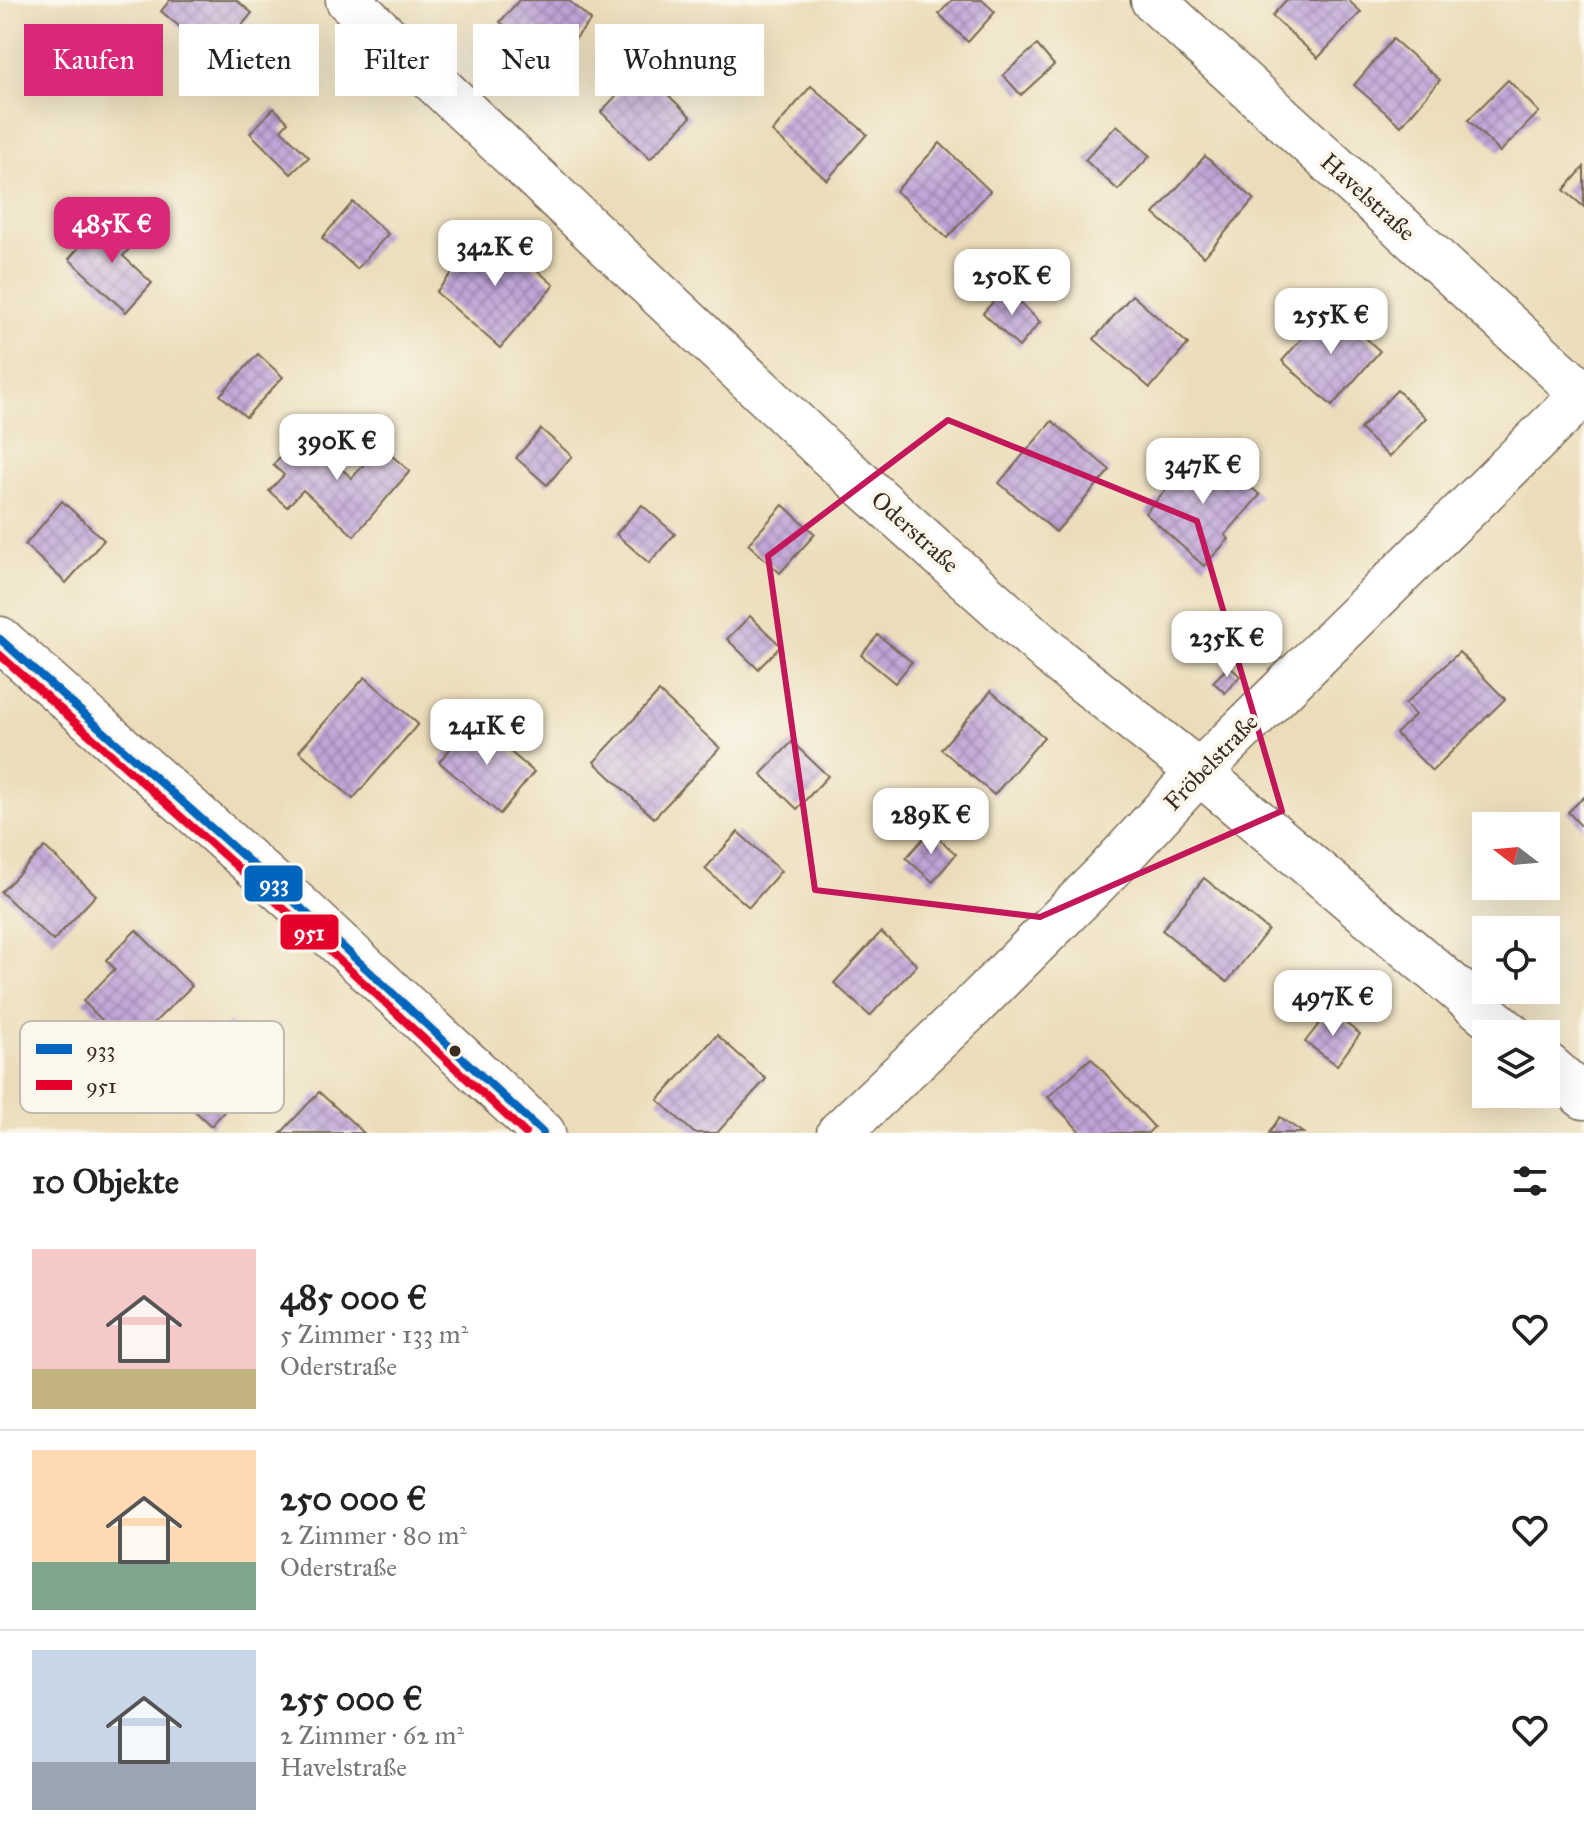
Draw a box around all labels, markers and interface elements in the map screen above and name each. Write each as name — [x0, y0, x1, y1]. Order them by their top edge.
chip: Kaufen — [24, 24, 163, 96]
chip: Mieten — [179, 24, 319, 96]
chip: Filter — [335, 24, 457, 96]
chip: Neu — [473, 24, 579, 96]
chip: Wohnung — [595, 24, 764, 96]
street label: Havelstraße — [1314, 147, 1422, 247]
pin: 485K € — [47, 197, 177, 265]
text: 485K € — [72, 207, 152, 239]
pin: 342K € — [430, 220, 560, 288]
text: 342K € — [456, 230, 534, 262]
pin: 250K € — [947, 249, 1077, 317]
text: 250K € — [972, 259, 1052, 291]
pin: 255K € — [1266, 288, 1396, 356]
text: 255K € — [1293, 298, 1369, 330]
pin: 390K € — [272, 414, 402, 482]
text: 390K € — [297, 424, 377, 456]
pin: 347K € — [1138, 438, 1268, 506]
text: 347K € — [1164, 448, 1242, 480]
street label: Oderstraße — [865, 485, 965, 579]
pin: 235K € — [1162, 611, 1292, 679]
text: 235K € — [1189, 621, 1265, 653]
pin: 241K € — [422, 699, 552, 767]
street label: Fröbelstraße — [1157, 707, 1265, 817]
text: 241K € — [448, 709, 526, 741]
pin: 289K € — [866, 788, 996, 856]
text: 289K € — [891, 798, 971, 830]
north arrow — [1472, 812, 1560, 900]
map controls — [1472, 812, 1560, 1108]
line badge: 933 — [243, 864, 304, 903]
text: 933 — [259, 870, 289, 897]
line badge: 951 — [279, 913, 340, 951]
button: locate — [1472, 916, 1560, 1004]
text: 951 — [294, 919, 325, 946]
pin: 497K € — [1268, 970, 1398, 1038]
text: 497K € — [1292, 980, 1374, 1012]
button: layers — [1472, 1020, 1560, 1108]
legend — [20, 1021, 284, 1113]
text: 933 — [86, 1036, 115, 1063]
unlabelled marker — [447, 1043, 463, 1059]
text: 951 — [86, 1072, 117, 1099]
icon: filters — [1508, 1159, 1552, 1203]
text: 10 Objekte — [32, 1161, 179, 1202]
text: 485 000 € — [280, 1277, 427, 1318]
icon: home — [96, 1281, 192, 1377]
icon: heart — [1508, 1307, 1552, 1351]
text: 5 Zimmer · 133 m² — [280, 1318, 468, 1350]
text: Oderstraße — [280, 1350, 397, 1382]
text: 250 000 € — [280, 1478, 427, 1519]
icon: home — [96, 1482, 192, 1578]
icon: heart — [1508, 1508, 1552, 1552]
text: 2 Zimmer · 80 m² — [280, 1519, 467, 1551]
text: Oderstraße — [280, 1551, 397, 1583]
text: 255 000 € — [280, 1678, 423, 1719]
icon: home — [96, 1682, 192, 1778]
icon: heart — [1508, 1708, 1552, 1752]
text: 2 Zimmer · 62 m² — [280, 1719, 464, 1751]
text: Havelstraße — [280, 1751, 407, 1783]

